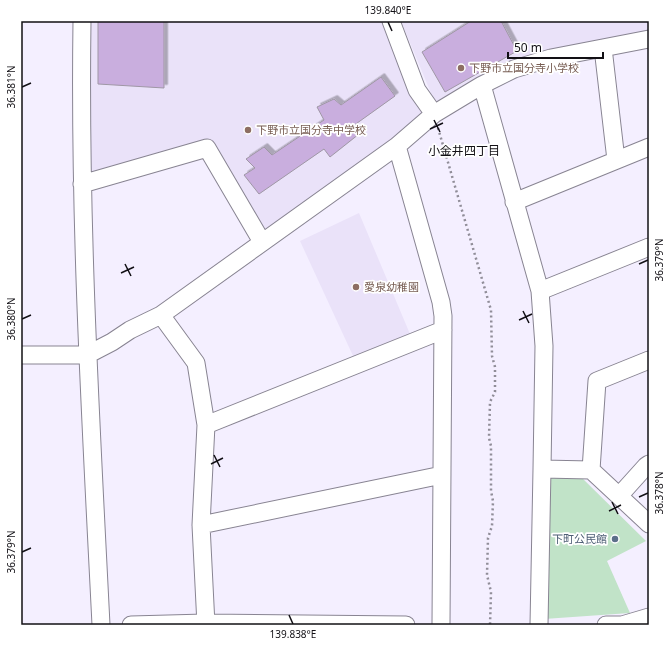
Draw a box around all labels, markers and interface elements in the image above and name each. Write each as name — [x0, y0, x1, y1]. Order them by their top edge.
text: 139.840°E — [365, 3, 411, 17]
scale bar — [508, 34, 603, 60]
text: 50 m — [514, 39, 542, 56]
place label: 下野市立国分寺小学校 — [469, 60, 579, 75]
marker: 下野市立国分寺小学校 — [456, 63, 466, 73]
text: 36.381°N — [4, 65, 18, 109]
place label: 下野市立国分寺中学校 — [256, 122, 366, 137]
marker: 下野市立国分寺中学校 — [243, 125, 253, 135]
district label: 小金井四丁目 — [428, 142, 500, 159]
text: 36.379°N — [652, 238, 666, 282]
place label: 愛泉幼稚園 — [364, 279, 419, 294]
marker: 愛泉幼稚園 — [351, 282, 361, 292]
text: 36.380°N — [4, 297, 18, 341]
text: 36.378°N — [652, 471, 666, 515]
text: 36.379°N — [4, 530, 18, 574]
place label: 下町公民館 — [552, 531, 607, 546]
marker: 下町公民館 — [610, 534, 620, 544]
text: 139.838°E — [270, 627, 316, 641]

